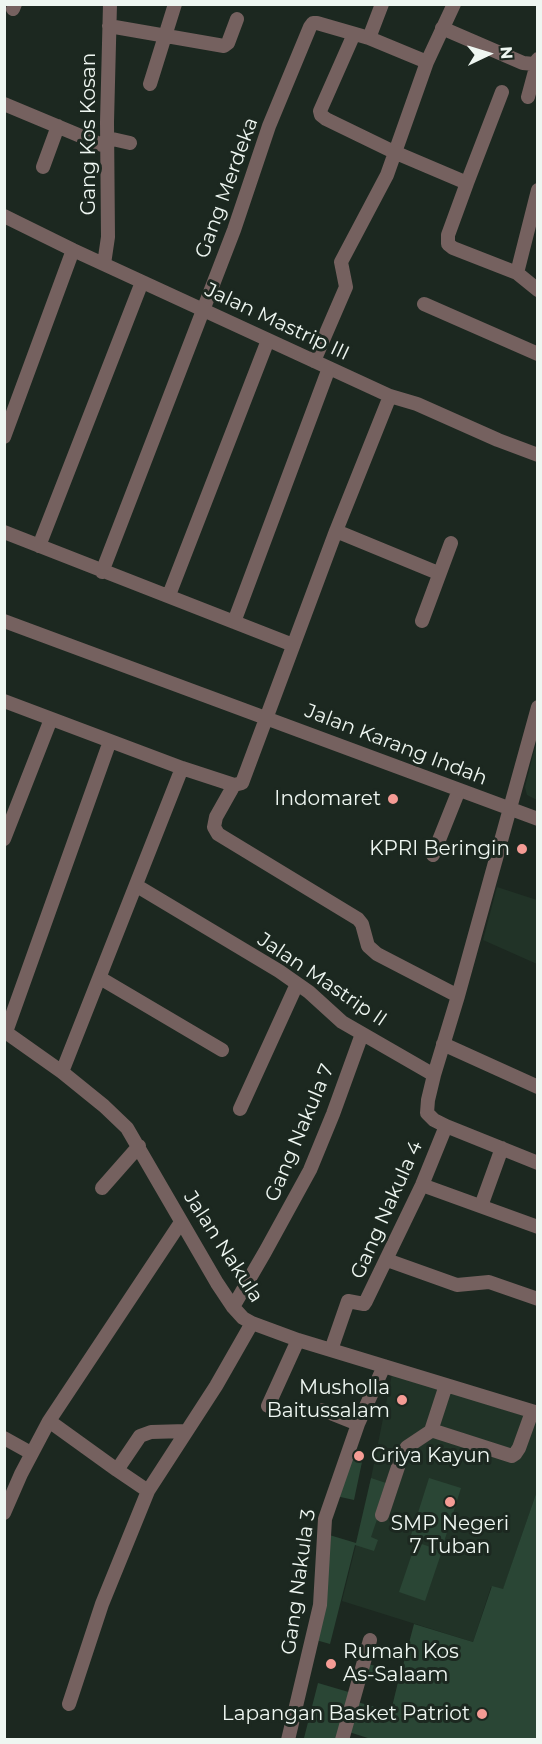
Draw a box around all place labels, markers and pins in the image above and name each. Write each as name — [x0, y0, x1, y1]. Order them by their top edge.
place label: Indomaret — [274, 787, 381, 811]
marker: Indomaret — [386, 792, 400, 806]
place label: KPRI Beringin — [369, 837, 510, 861]
marker: KPRI Beringin — [515, 842, 529, 856]
place label: Musholla Baitussalam — [267, 1376, 390, 1423]
marker: Musholla Baitussalam — [395, 1393, 409, 1407]
place label: Griya Kayun — [371, 1444, 490, 1468]
marker: Griya Kayun — [352, 1449, 366, 1463]
marker: SMP Negeri 7 Tuban — [443, 1495, 457, 1509]
place label: SMP Negeri 7 Tuban — [391, 1512, 509, 1559]
place label: Rumah Kos As-Salaam — [343, 1640, 459, 1687]
marker: Rumah Kos As-Salaam — [324, 1657, 338, 1671]
place label: Lapangan Basket Patriot — [222, 1702, 470, 1726]
marker: Lapangan Basket Patriot — [475, 1707, 489, 1721]

